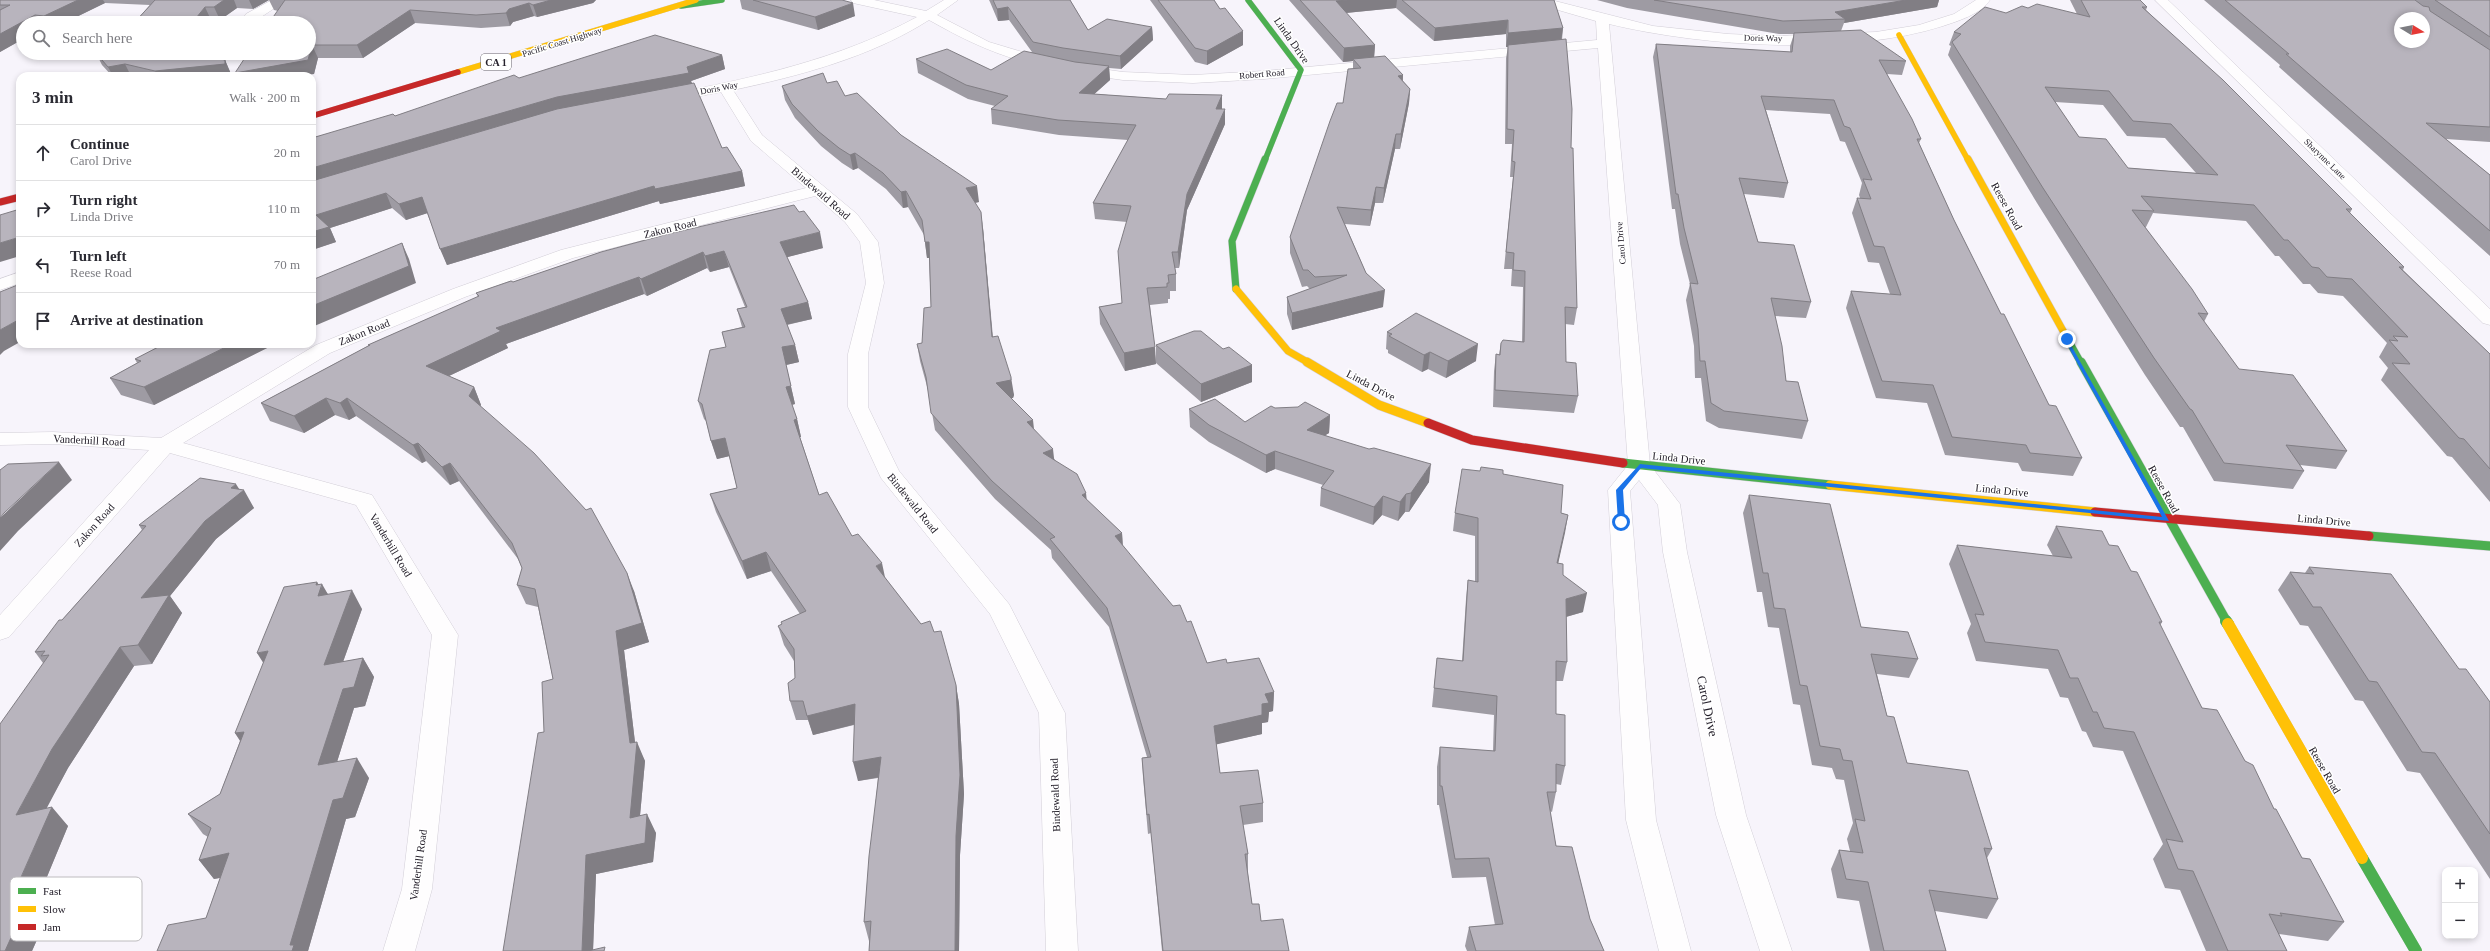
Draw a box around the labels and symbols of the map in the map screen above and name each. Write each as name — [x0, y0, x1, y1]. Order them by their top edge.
north arrow — [2394, 12, 2430, 48]
street label: Linda Drive — [1272, 15, 1312, 65]
street label: Pacific Coast Highway — [521, 25, 604, 59]
street label: Doris Way — [1744, 33, 1783, 43]
road number: CA 1 — [481, 54, 511, 70]
street label: Robert Road — [1239, 67, 1286, 81]
street label: Doris Way — [699, 79, 739, 97]
street label: Sharynne Lane — [2302, 137, 2348, 181]
street label: Bindewald Road — [789, 164, 853, 222]
street label: Reese Road — [1989, 180, 2025, 232]
street label: Zakon Road — [642, 216, 698, 240]
street label: Carol Drive — [1614, 221, 1628, 265]
street label: Zakon Road — [337, 316, 392, 348]
route end — [2058, 330, 2076, 348]
street label: Linda Drive — [1345, 367, 1398, 403]
street label: Vanderhill Road — [53, 432, 126, 448]
street label: Linda Drive — [1652, 449, 1706, 467]
street label: Reese Road — [2146, 463, 2182, 515]
street label: Bindewald Road — [885, 471, 941, 536]
street label: Linda Drive — [1975, 481, 2029, 499]
street label: Zakon Road — [71, 501, 117, 549]
street label: Vanderhill Road — [367, 511, 415, 579]
street label: Linda Drive — [2297, 512, 2351, 528]
route start — [1612, 513, 1630, 531]
street label: Carol Drive — [1694, 674, 1721, 738]
street label: Reese Road — [2307, 744, 2344, 796]
street label: Bindewald Road — [1048, 758, 1062, 832]
street label: Vanderhill Road — [407, 828, 429, 901]
legend — [10, 877, 142, 941]
text: Fast — [43, 885, 61, 897]
text: Slow — [43, 903, 66, 915]
text: Jam — [43, 921, 61, 933]

